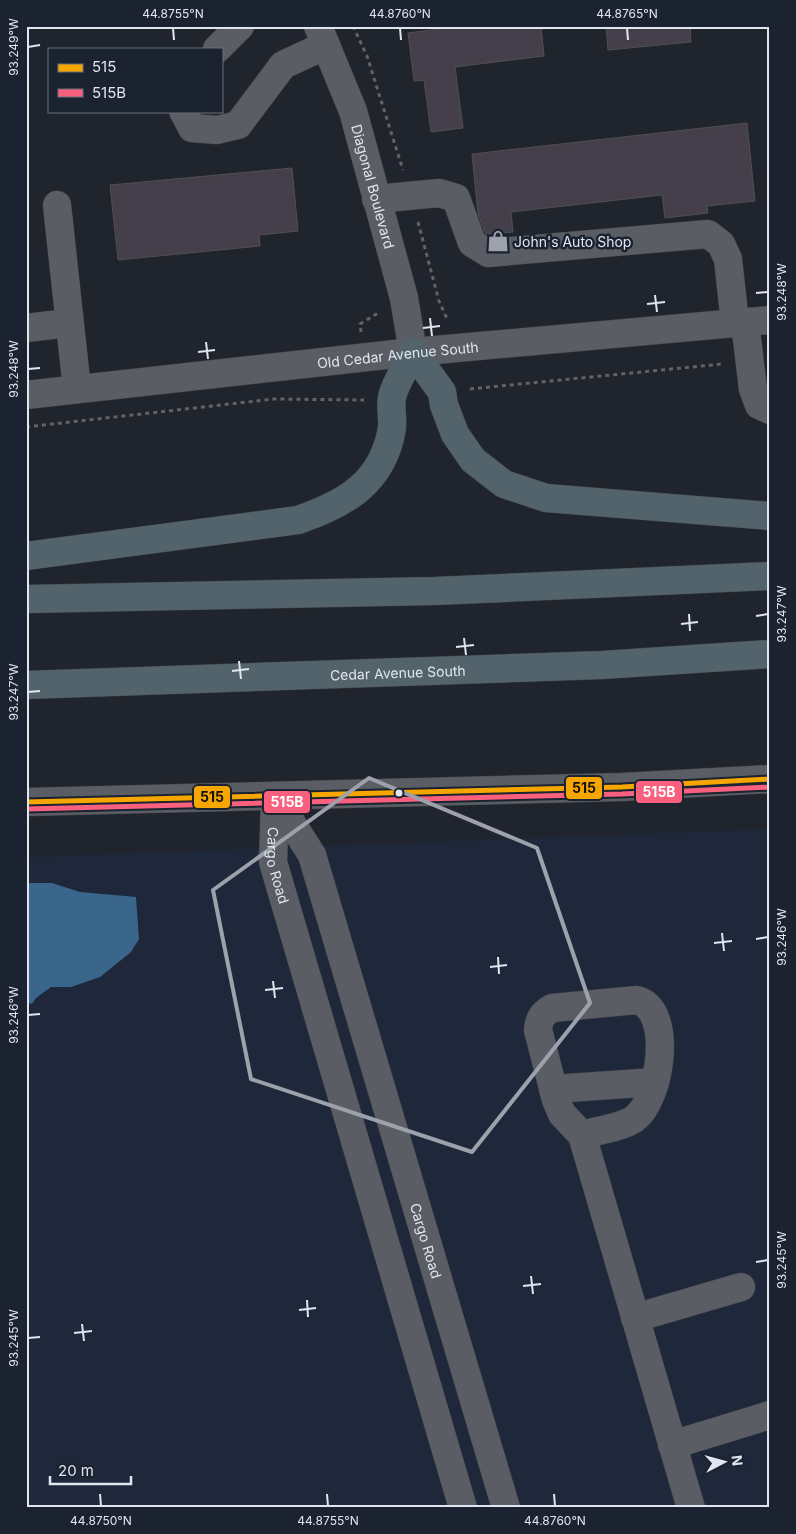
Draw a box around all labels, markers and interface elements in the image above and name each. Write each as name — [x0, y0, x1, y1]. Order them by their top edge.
text: 44.8755°N — [142, 6, 204, 21]
text: 44.8760°N — [369, 6, 431, 21]
text: 44.8765°N — [596, 6, 658, 21]
text: 93.249°W — [6, 18, 21, 76]
legend — [48, 48, 222, 112]
text: 515 — [92, 57, 116, 76]
text: 515B — [92, 83, 126, 102]
street label: Diagonal Boulevard — [348, 122, 399, 250]
shop icon: John's Auto Shop — [485, 228, 511, 254]
place label: John's Auto Shop — [514, 233, 631, 250]
text: 93.248°W — [774, 263, 789, 321]
street label: Old Cedar Avenue South — [316, 338, 479, 371]
text: 93.248°W — [6, 340, 21, 398]
text: 93.247°W — [774, 585, 789, 643]
street label: Cedar Avenue South — [330, 661, 466, 683]
text: 93.247°W — [6, 663, 21, 721]
line badge: 515 — [565, 776, 603, 800]
text: 515 — [572, 779, 596, 796]
line badge: 515B — [635, 780, 683, 804]
text: 515B — [642, 783, 676, 800]
line badge: 515 — [193, 785, 231, 809]
text: 515 — [200, 788, 224, 805]
unlabelled marker — [394, 788, 404, 798]
line badge: 515B — [263, 790, 311, 814]
text: 515B — [270, 793, 304, 810]
street label: Cargo Road — [264, 827, 293, 906]
text: 93.246°W — [774, 908, 789, 966]
text: 93.246°W — [6, 986, 21, 1044]
street label: Cargo Road — [407, 1201, 446, 1280]
text: 93.245°W — [774, 1231, 789, 1289]
text: 93.245°W — [6, 1309, 21, 1367]
north arrow — [698, 1436, 748, 1486]
scale bar — [50, 1454, 131, 1486]
text: N — [728, 1454, 746, 1467]
text: 20 m — [58, 1461, 94, 1480]
text: 44.8750°N — [70, 1513, 132, 1528]
text: 44.8755°N — [297, 1513, 359, 1528]
text: 44.8760°N — [524, 1513, 586, 1528]

